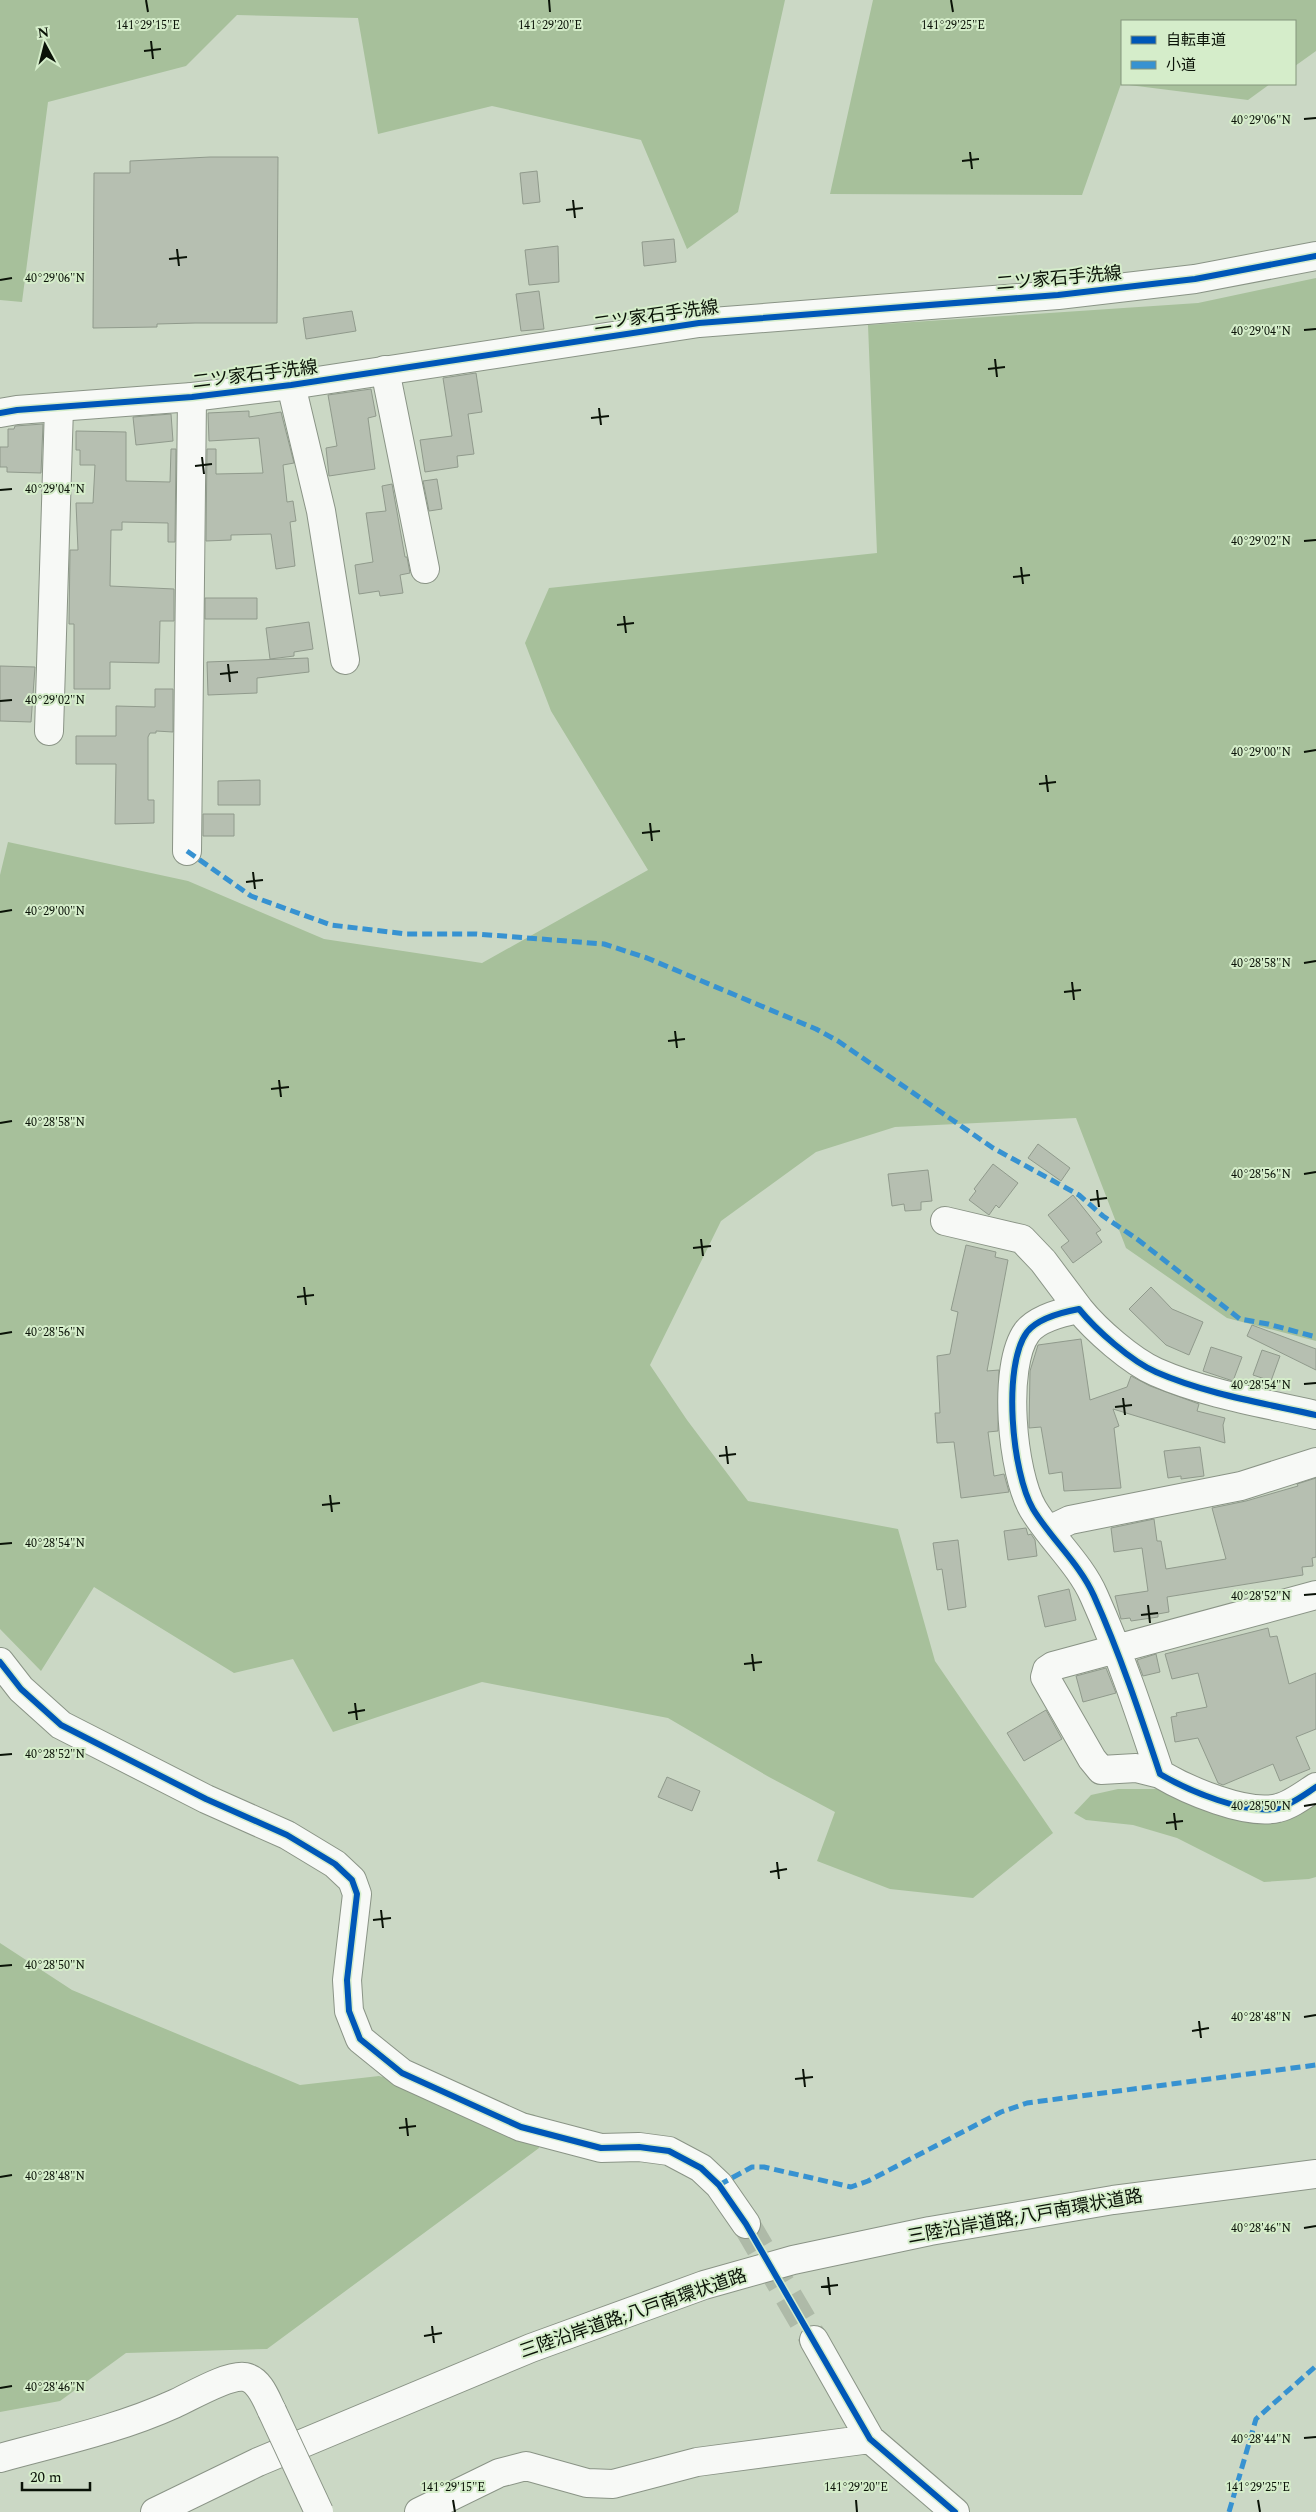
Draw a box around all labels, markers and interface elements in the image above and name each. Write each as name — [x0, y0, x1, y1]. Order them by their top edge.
text: 141°29'15"E — [116, 16, 180, 35]
text: 141°29'20"E — [518, 16, 582, 35]
text: 141°29'25"E — [921, 16, 985, 35]
north arrow — [20, 20, 70, 70]
legend — [1121, 20, 1296, 85]
text: N — [37, 21, 50, 44]
text: 自転車道 — [1166, 29, 1226, 52]
text: 小道 — [1166, 54, 1196, 77]
text: 40°29'06"N — [1231, 111, 1291, 130]
street label: 二ツ家石手洗線 — [995, 260, 1123, 297]
text: 40°29'06"N — [25, 269, 85, 288]
street label: 二ツ家石手洗線 — [592, 293, 720, 338]
text: 40°29'04"N — [1231, 322, 1291, 341]
street label: 二ツ家石手洗線 — [191, 353, 319, 396]
text: 40°29'04"N — [25, 480, 85, 499]
text: 40°29'02"N — [1231, 532, 1291, 551]
text: 40°29'02"N — [25, 691, 85, 710]
text: 40°29'00"N — [1231, 743, 1291, 762]
text: 40°29'00"N — [25, 902, 85, 921]
text: 40°28'58"N — [1231, 954, 1291, 973]
text: 40°28'58"N — [25, 1113, 85, 1132]
text: 40°28'56"N — [1231, 1165, 1291, 1184]
text: 40°28'56"N — [25, 1323, 85, 1342]
text: 40°28'54"N — [1231, 1376, 1291, 1395]
text: 40°28'54"N — [25, 1534, 85, 1553]
text: 40°28'52"N — [1231, 1587, 1291, 1606]
text: 40°28'52"N — [25, 1745, 85, 1764]
text: 40°28'50"N — [1231, 1797, 1291, 1816]
text: 40°28'50"N — [25, 1956, 85, 1975]
text: 40°28'48"N — [1231, 2008, 1291, 2027]
text: 40°28'48"N — [25, 2167, 85, 2186]
street label: 三陸沿岸道路;八戸南環状道路 — [905, 2182, 1145, 2250]
text: 40°28'46"N — [1231, 2219, 1291, 2238]
street label: 三陸沿岸道路;八戸南環状道路 — [516, 2262, 750, 2365]
text: 40°28'46"N — [25, 2378, 85, 2397]
text: 40°28'44"N — [1231, 2430, 1291, 2449]
scale bar — [22, 2460, 90, 2492]
text: 20 m — [30, 2466, 62, 2489]
text: 141°29'15"E — [421, 2478, 485, 2497]
text: 141°29'20"E — [824, 2478, 888, 2497]
text: 141°29'25"E — [1226, 2478, 1290, 2497]

